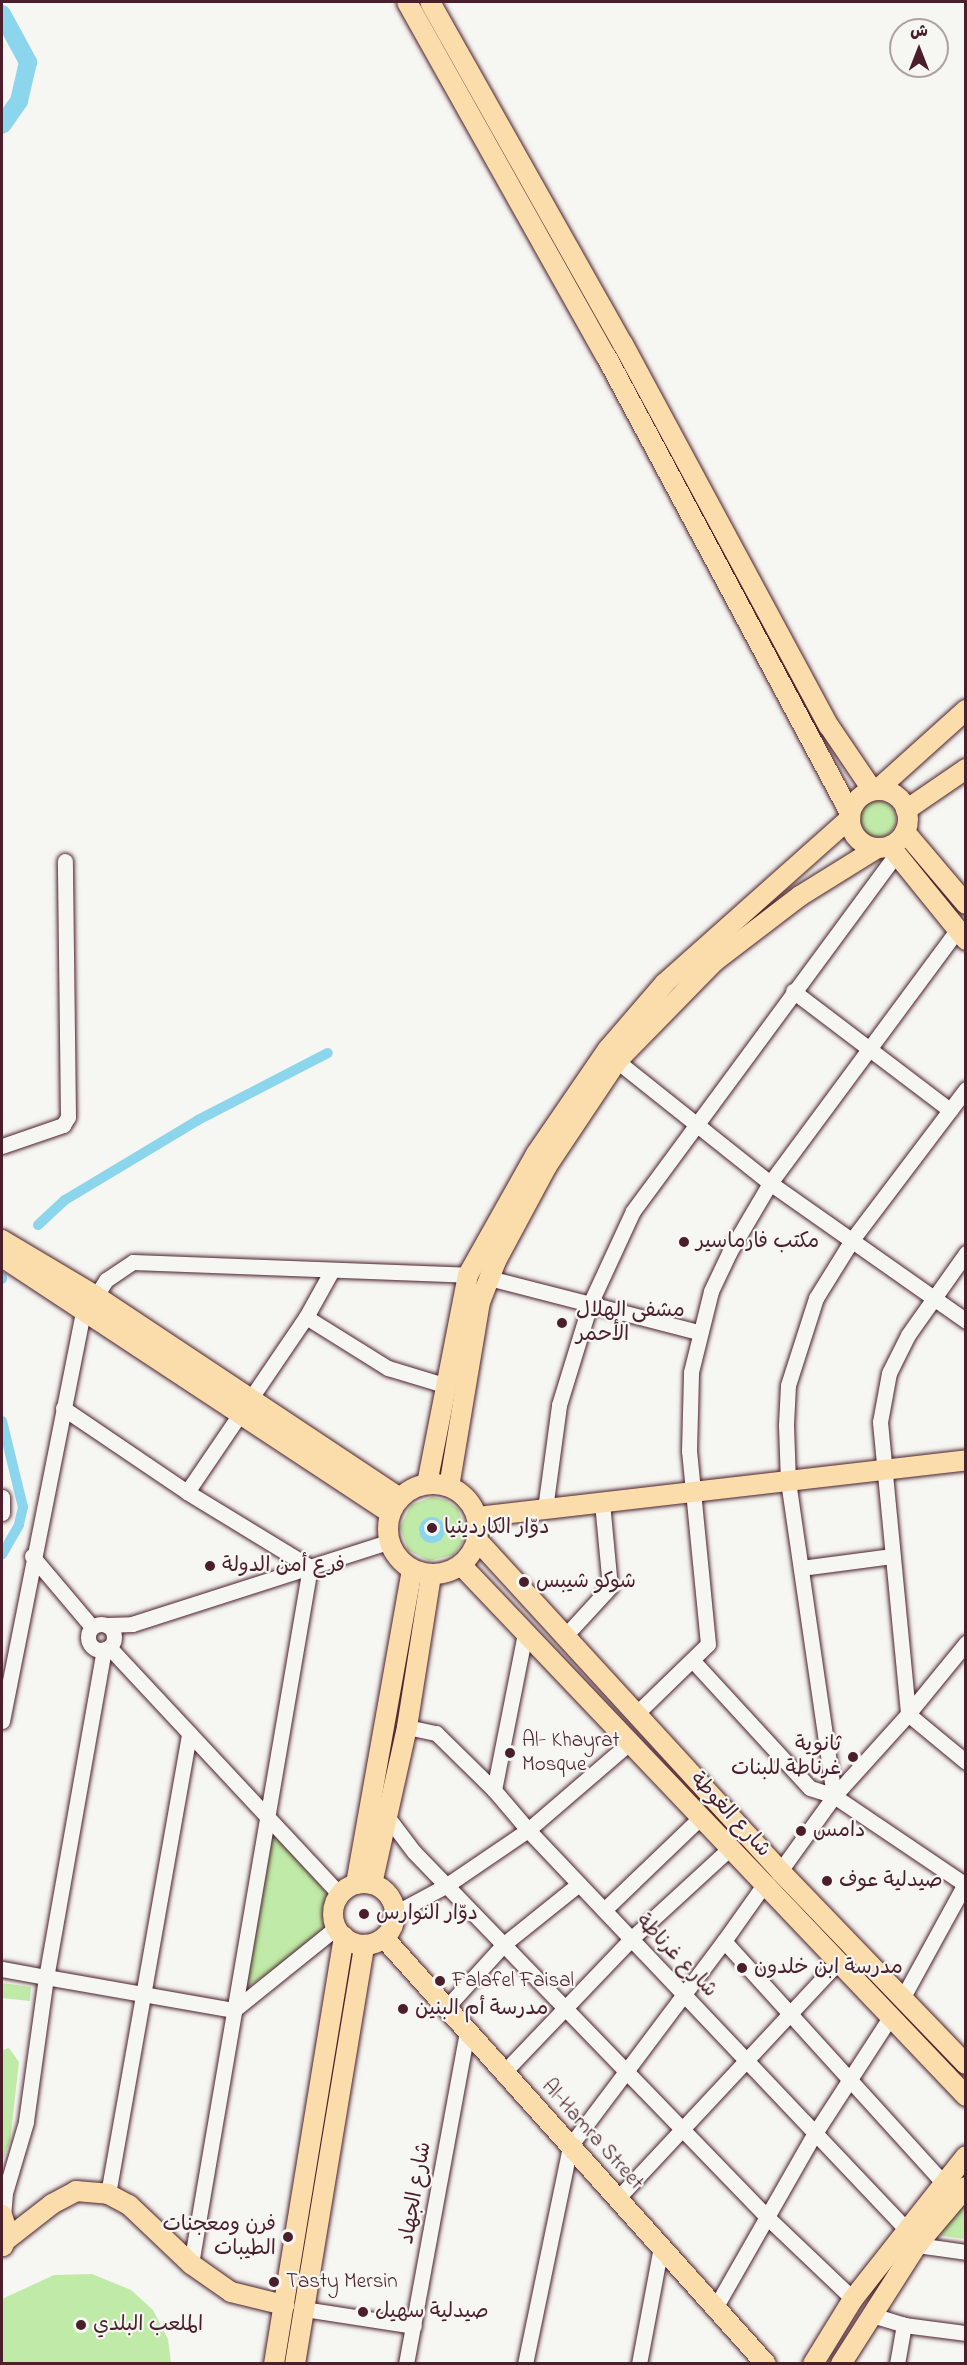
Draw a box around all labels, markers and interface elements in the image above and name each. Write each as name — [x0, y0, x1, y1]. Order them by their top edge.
north arrow — [889, 18, 949, 78]
text: ش — [910, 20, 928, 44]
place label: مكتب فارماسير — [696, 1229, 819, 1255]
marker: مكتب فارماسير — [677, 1235, 691, 1249]
place label: مشفى الهلال الأحمر — [576, 1298, 685, 1348]
marker: مشفى الهلال الأحمر — [553, 1314, 571, 1332]
place label: دوّار الكاردينيا — [444, 1515, 549, 1541]
marker: دوّار الكاردينيا — [425, 1521, 439, 1535]
place label: فرع أمن الدولة — [222, 1553, 345, 1579]
marker: فرع أمن الدولة — [203, 1559, 217, 1573]
place label: شوكو شيبس — [536, 1569, 636, 1595]
marker: شوكو شيبس — [517, 1575, 531, 1589]
place label: Al- Khayrat Mosque — [522, 1728, 620, 1778]
place label: ثانوية غرناطة للبنات — [731, 1732, 841, 1782]
marker: Al- Khayrat Mosque — [503, 1746, 517, 1760]
marker: ثانوية غرناطة للبنات — [846, 1750, 860, 1764]
street label: شارع الغوطة — [684, 1767, 776, 1863]
place label: دامس — [813, 1818, 865, 1844]
marker: دامس — [794, 1824, 808, 1838]
place label: صيدلية عوف — [839, 1868, 943, 1894]
marker: صيدلية عوف — [820, 1874, 834, 1888]
place label: دوّار النوارس — [376, 1901, 478, 1927]
marker: دوّار النوارس — [357, 1907, 371, 1921]
street label: شارع غرناطة — [630, 1909, 722, 2003]
place label: مدرسة ابن خلدون — [754, 1955, 903, 1981]
marker: مدرسة ابن خلدون — [735, 1961, 749, 1975]
place label: Falafel Faisal — [452, 1968, 574, 1994]
marker: Falafel Faisal — [433, 1974, 447, 1988]
place label: مدرسة أم البنين — [415, 1996, 548, 2022]
marker: مدرسة أم البنين — [396, 2002, 410, 2016]
street label: Al-Hamra Street — [536, 2074, 648, 2196]
street label: شارع الجهاد — [395, 2140, 437, 2246]
place label: فرن ومعجنات الطيبات — [162, 2212, 276, 2262]
marker: فرن ومعجنات الطيبات — [281, 2230, 295, 2244]
place label: Tasty Mersin — [286, 2269, 398, 2295]
marker: Tasty Mersin — [267, 2275, 281, 2289]
place label: صيدلية سهيل — [375, 2299, 489, 2325]
marker: صيدلية سهيل — [356, 2305, 370, 2319]
place label: الملعب البلدي — [93, 2312, 203, 2338]
marker: الملعب البلدي — [74, 2318, 88, 2332]

